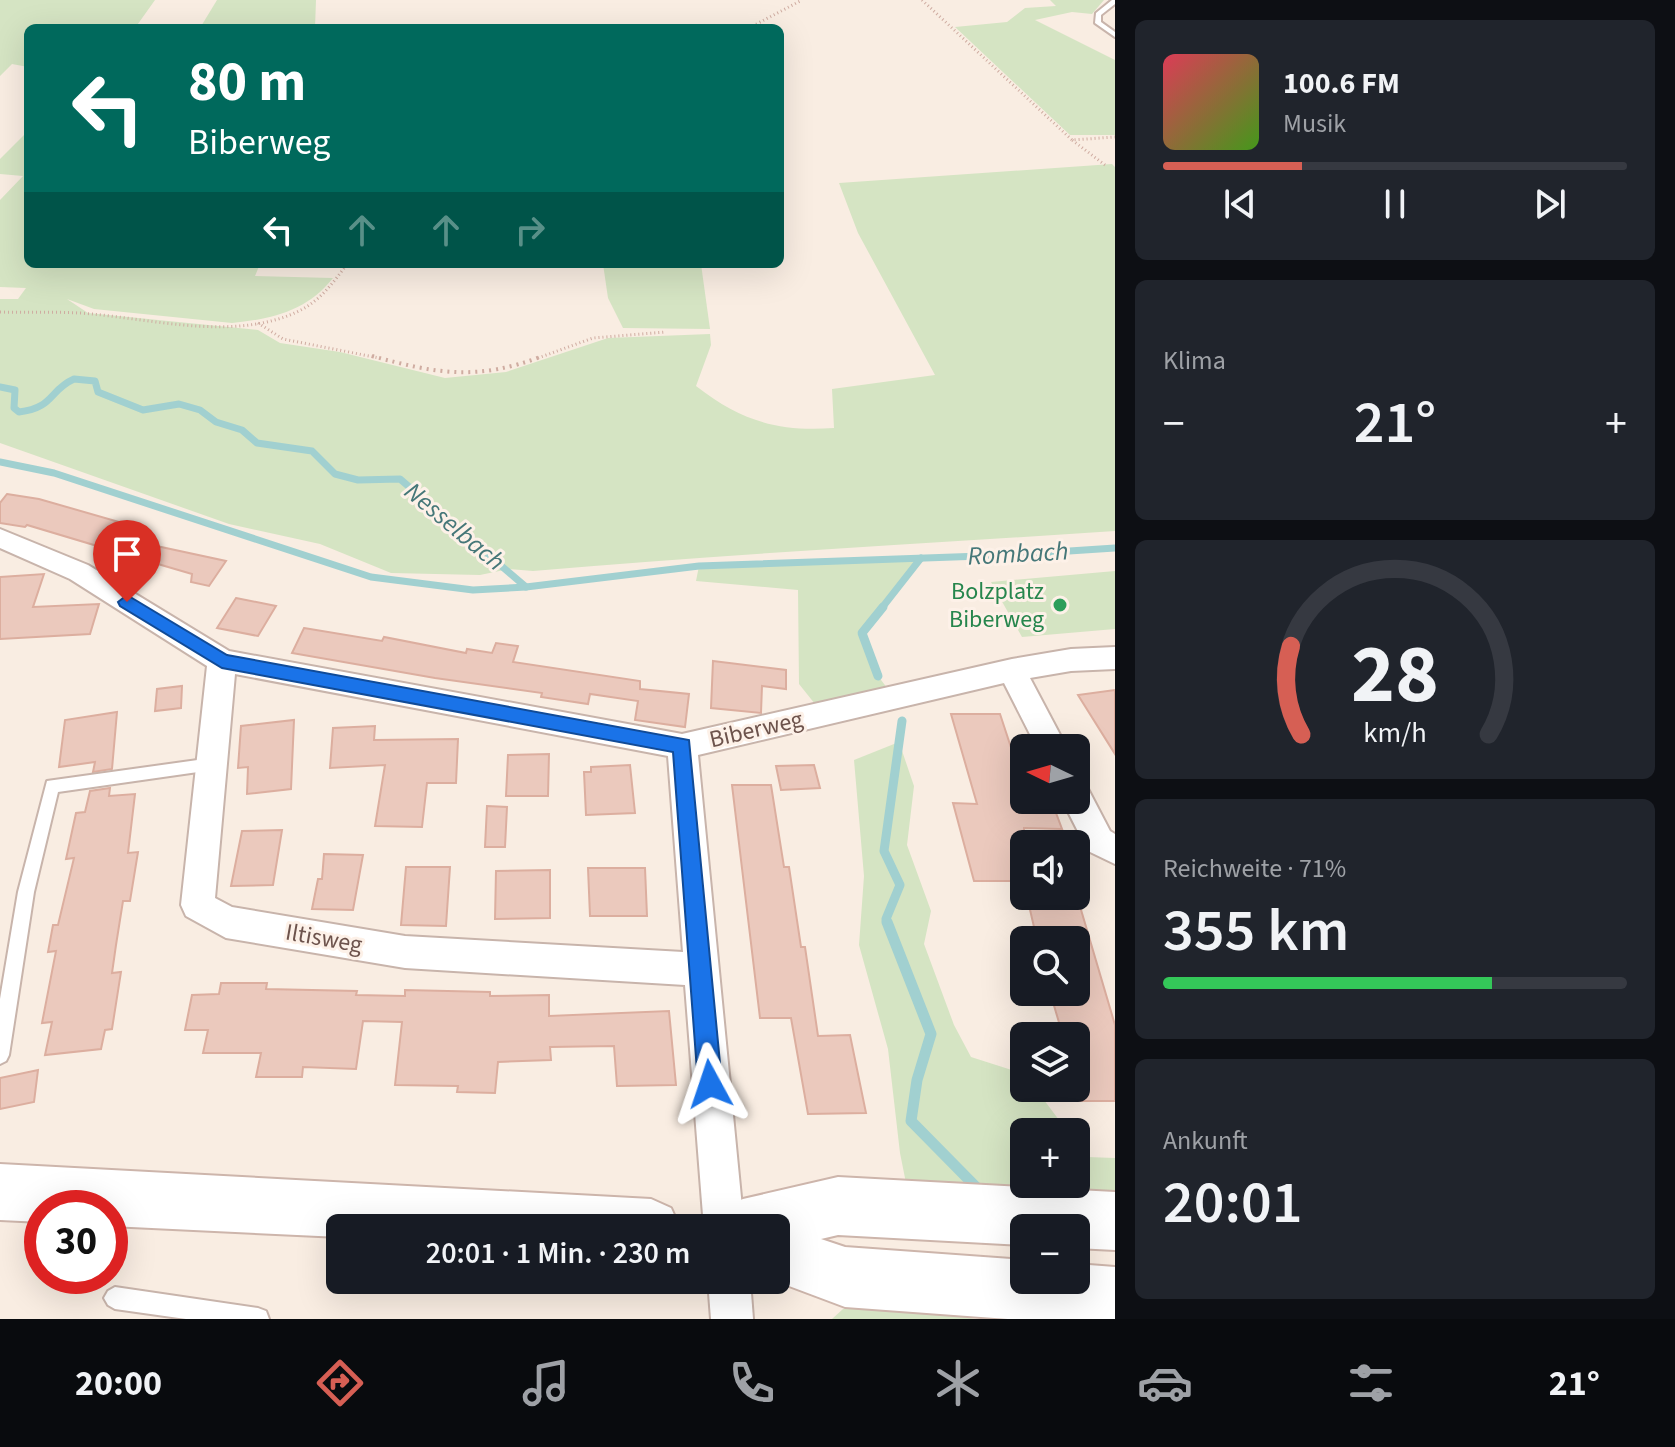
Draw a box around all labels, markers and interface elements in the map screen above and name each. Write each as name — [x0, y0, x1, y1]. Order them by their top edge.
text: 80 m — [188, 43, 306, 122]
icon: left — [56, 56, 160, 160]
text: 100.6 FM — [1283, 62, 1400, 105]
text: Musik — [1283, 105, 1346, 142]
text: Biberweg — [188, 117, 330, 168]
icon: previous — [1218, 182, 1262, 226]
icon: pause — [1373, 182, 1417, 226]
icon: next — [1528, 182, 1572, 226]
icon: left — [256, 208, 300, 252]
icon: ahead — [340, 208, 384, 252]
icon: ahead — [424, 208, 468, 252]
icon: right — [508, 208, 552, 252]
text: Klima — [1163, 342, 1226, 379]
text: 21° — [1354, 381, 1436, 466]
text: − — [1163, 393, 1185, 456]
text: + — [1605, 393, 1627, 456]
water label: Nesselbach — [396, 473, 513, 580]
pin — [93, 520, 161, 602]
icon: arrive — [105, 532, 149, 576]
water label: Rombach — [967, 532, 1069, 575]
place label: Bolzplatz Biberweg — [949, 574, 1044, 637]
marker: Bolzplatz Biberweg — [1051, 596, 1069, 614]
text: 28 — [1351, 616, 1439, 734]
street label: Biberweg — [706, 702, 806, 757]
text: km/h — [1363, 714, 1427, 754]
north arrow — [1010, 734, 1090, 814]
map controls — [1010, 734, 1090, 1294]
button: sound — [1010, 830, 1090, 910]
text: Reichweite · 71% — [1163, 850, 1346, 887]
text: 355 km — [1163, 889, 1349, 974]
street label: Iltisweg — [283, 915, 365, 962]
button: search — [1010, 926, 1090, 1006]
button: layers — [1010, 1022, 1090, 1102]
position arrow — [668, 1042, 752, 1126]
button: + — [1010, 1118, 1090, 1198]
text: Ankunft — [1163, 1122, 1248, 1159]
text: 20:01 — [1163, 1161, 1303, 1246]
speed limit sign: 30 — [24, 1190, 128, 1294]
button: − — [1010, 1214, 1090, 1294]
text: 20:01 · 1 Min. · 230 m — [426, 1232, 690, 1275]
icon: directions — [312, 1355, 368, 1411]
icon: music — [518, 1355, 574, 1411]
icon: phone — [724, 1355, 780, 1411]
icon: climate — [930, 1355, 986, 1411]
icon: car — [1137, 1355, 1193, 1411]
icon: filters — [1343, 1355, 1399, 1411]
text: 20:00 — [75, 1358, 162, 1409]
text: 21° — [1549, 1358, 1600, 1409]

